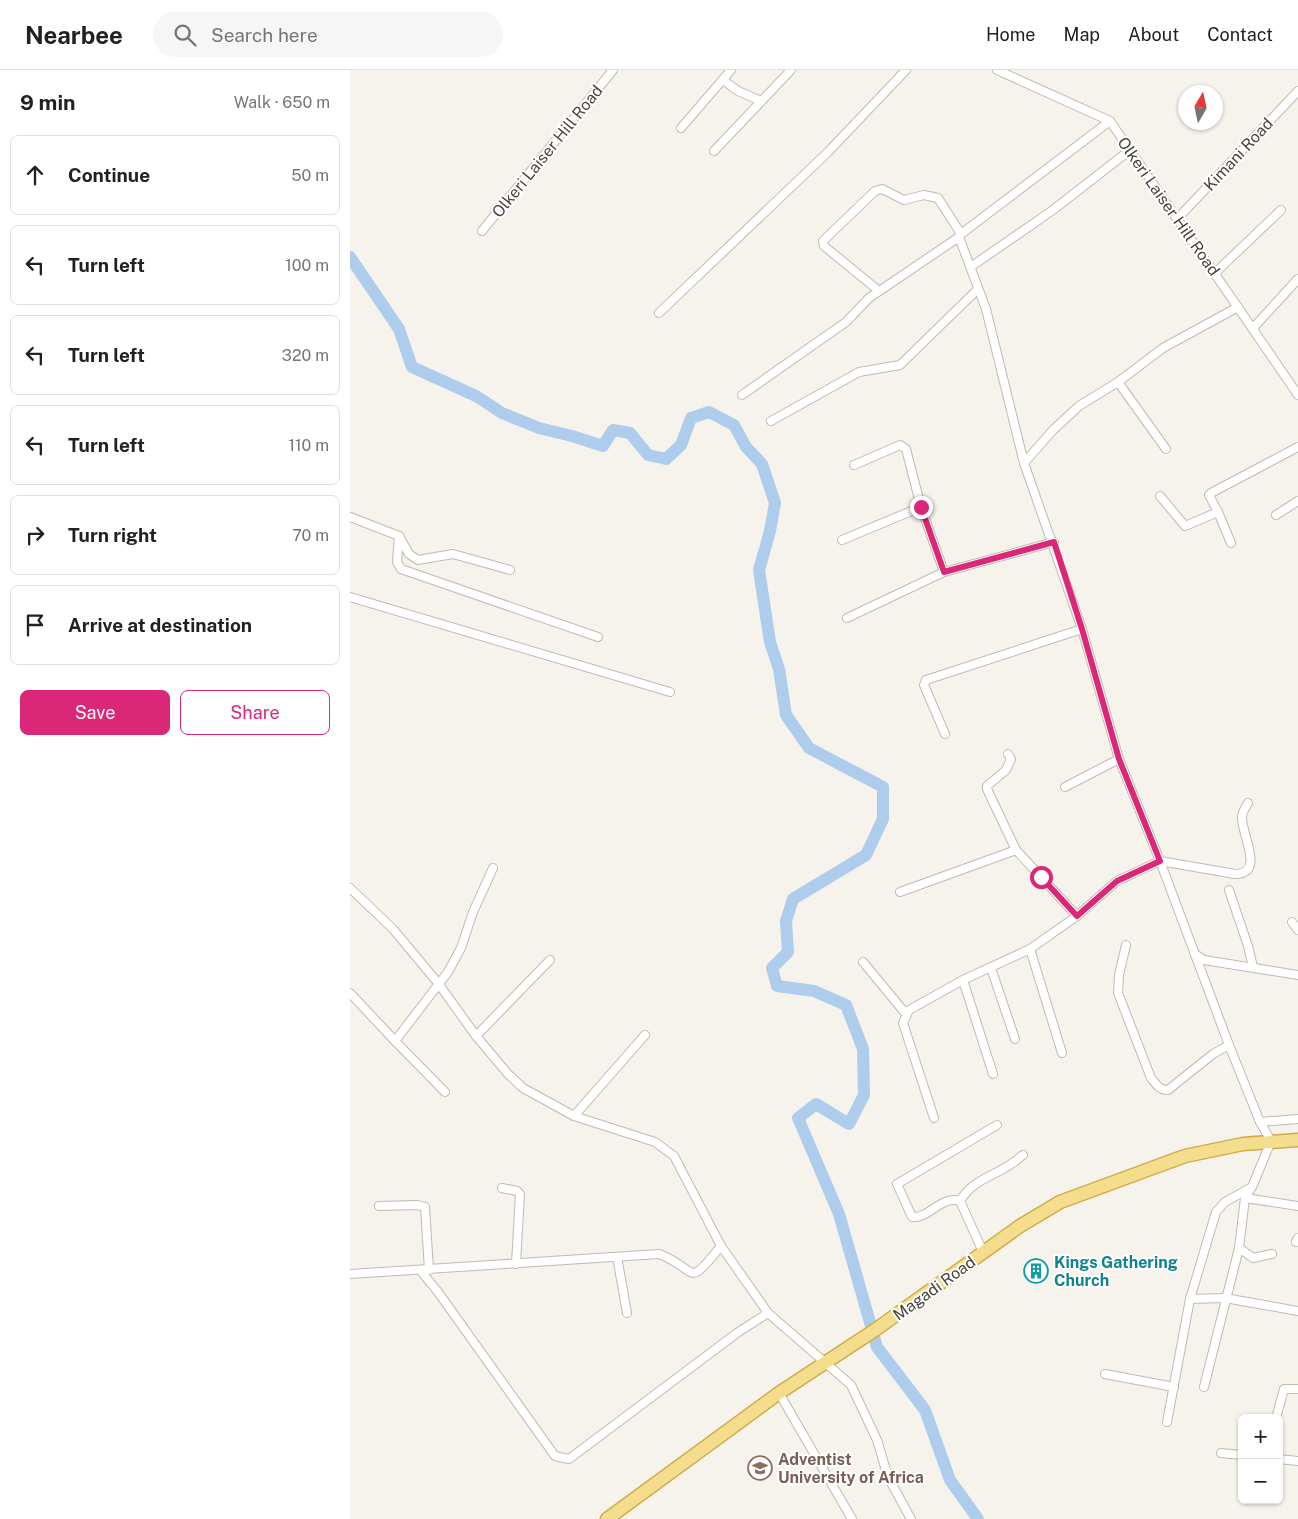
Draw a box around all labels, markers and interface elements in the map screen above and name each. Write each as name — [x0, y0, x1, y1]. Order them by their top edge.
search box — [153, 12, 503, 57]
text: Nearbee — [25, 21, 123, 49]
icon: search — [171, 21, 199, 49]
text: Search here — [211, 24, 318, 46]
text: Home — [986, 24, 1036, 45]
text: Map — [1064, 24, 1100, 45]
text: About — [1128, 24, 1179, 45]
text: Contact — [1207, 24, 1273, 45]
street label: Olkeri Laiser Hill Road — [488, 81, 607, 221]
north arrow — [1178, 85, 1223, 130]
text: 9 min — [20, 90, 76, 115]
text: Walk · 650 m — [234, 93, 330, 112]
street label: Kimani Road — [1200, 114, 1277, 195]
street label: Olkeri Laiser Hill Road — [1114, 133, 1224, 279]
icon: ahead — [21, 161, 49, 189]
text: Continue — [68, 164, 150, 186]
text: 50 m — [291, 166, 329, 185]
icon: left — [21, 251, 49, 279]
text: Turn left — [68, 254, 145, 276]
text: 100 m — [285, 256, 329, 275]
icon: left — [21, 341, 49, 369]
text: Turn left — [68, 344, 145, 366]
text: 320 m — [282, 346, 329, 365]
icon: left — [21, 431, 49, 459]
text: Turn left — [68, 434, 145, 456]
text: 110 m — [288, 436, 329, 455]
route end — [910, 496, 933, 519]
icon: right — [21, 521, 49, 549]
text: Turn right — [68, 524, 157, 546]
text: 70 m — [292, 526, 329, 545]
icon: arrive — [21, 611, 49, 639]
text: Arrive at destination — [68, 614, 252, 636]
button: Save — [20, 690, 170, 735]
button: Share — [180, 690, 330, 735]
route start — [1030, 866, 1053, 889]
street label: Magadi Road — [890, 1252, 979, 1325]
place label: Kings Gathering Church — [1054, 1253, 1178, 1290]
building icon: Kings Gathering Church — [1023, 1258, 1049, 1284]
map controls — [1238, 1414, 1283, 1504]
button: + — [1238, 1414, 1283, 1459]
place label: Adventist University of Africa — [778, 1450, 924, 1487]
school or university icon: Adventist University of Africa — [747, 1455, 773, 1481]
button: − — [1238, 1459, 1283, 1504]

